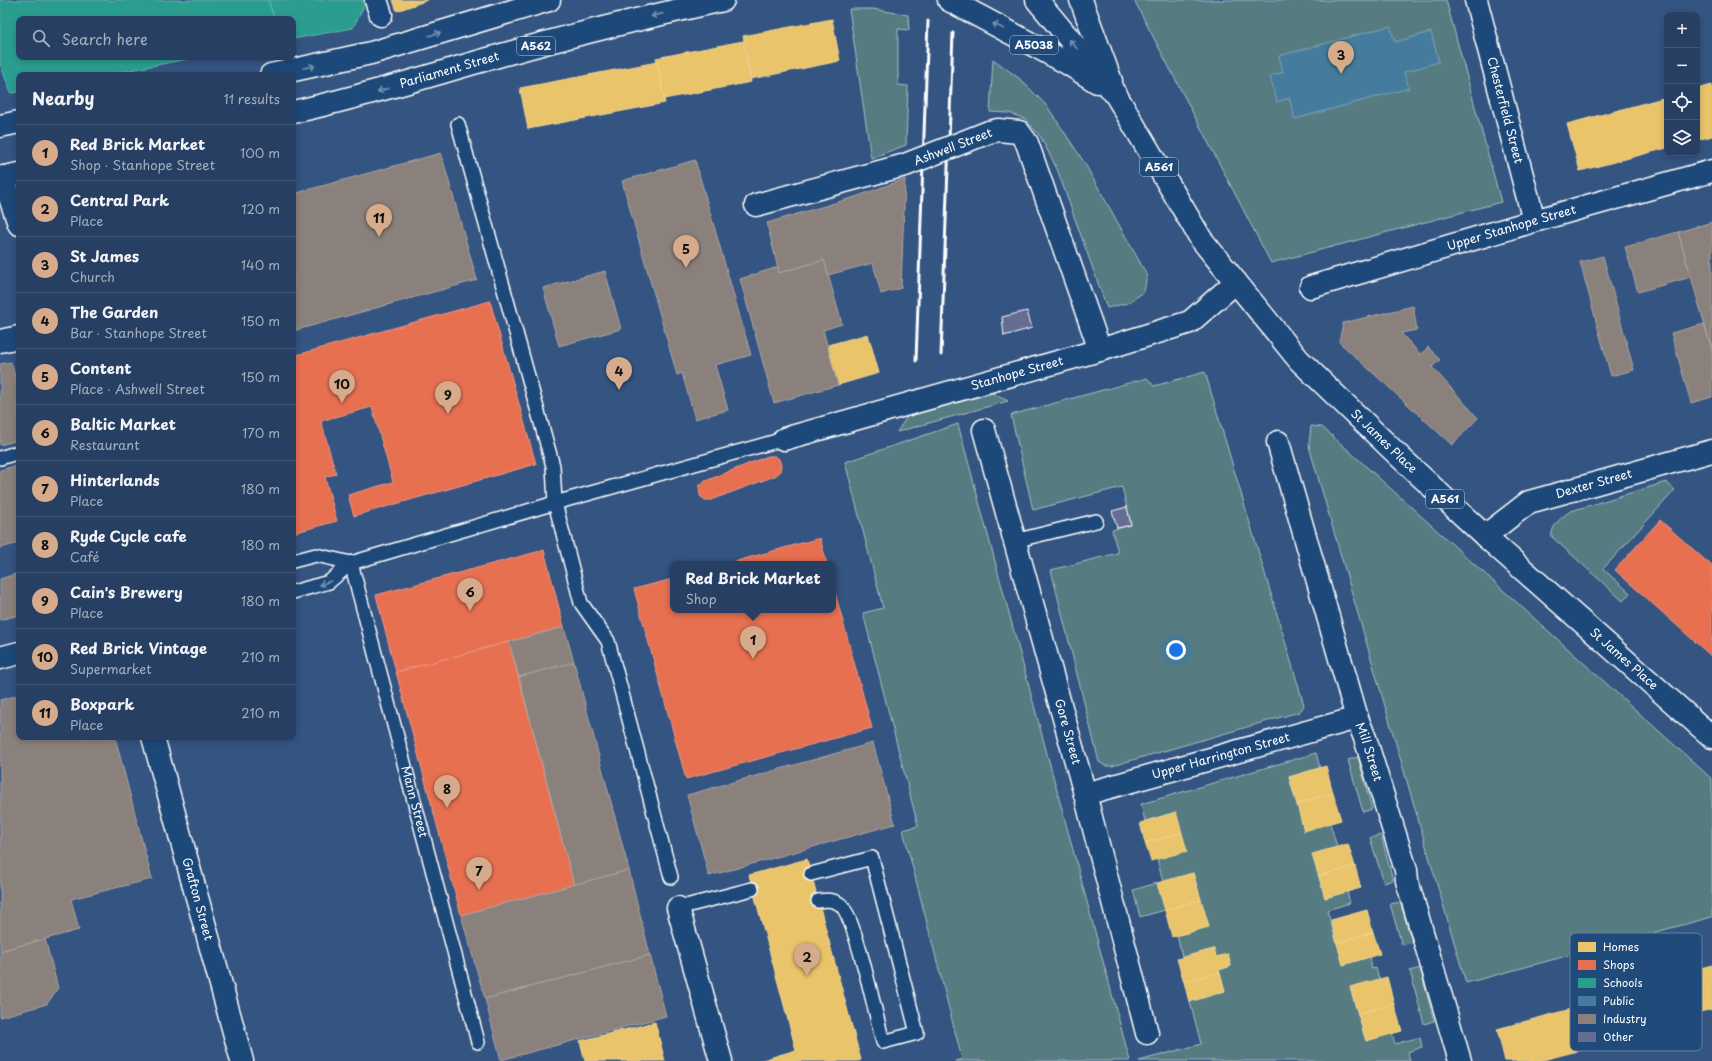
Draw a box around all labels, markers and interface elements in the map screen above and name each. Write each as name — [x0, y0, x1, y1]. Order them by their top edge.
one-way arrow — [651, 11, 664, 19]
map controls — [1664, 12, 1700, 156]
button: + — [1664, 12, 1700, 48]
search box — [16, 16, 296, 60]
one-way arrow — [992, 21, 1004, 29]
icon: search — [30, 27, 52, 49]
text: Search here — [62, 27, 148, 50]
one-way arrow — [428, 30, 441, 37]
road number: A5038 — [1010, 36, 1058, 54]
road number: A562 — [517, 37, 555, 55]
one-way arrow — [1068, 38, 1077, 49]
pin: 3 — [1328, 41, 1354, 74]
street label: Parliament Street — [397, 46, 501, 92]
button: − — [1664, 48, 1700, 84]
street label: Chesterfield Street — [1483, 55, 1529, 165]
one-way arrow — [302, 62, 315, 70]
button: locate — [1664, 84, 1700, 120]
text: Nearby — [32, 85, 94, 111]
one-way arrow — [377, 87, 390, 94]
text: 11 results — [224, 89, 280, 108]
button: layers — [1664, 120, 1700, 156]
street label: Ashwell Street — [911, 123, 995, 169]
text: Red Brick Market — [70, 132, 205, 155]
text: 1 — [42, 143, 48, 162]
text: 100 m — [240, 143, 280, 162]
text: Shop · Stanhope Street — [70, 155, 215, 174]
road number: A561 — [1140, 158, 1178, 176]
text: Central Park — [70, 188, 169, 211]
text: 2 — [40, 199, 50, 218]
text: 120 m — [241, 199, 280, 218]
street label: Upper Stanhope Street — [1445, 200, 1578, 254]
pin: 11 — [366, 204, 392, 237]
text: Place — [70, 211, 103, 230]
pin: 5 — [673, 235, 699, 268]
text: St James — [70, 244, 139, 267]
text: 3 — [41, 255, 49, 274]
text: 140 m — [241, 255, 280, 274]
text: Church — [70, 267, 115, 286]
text: The Garden — [70, 300, 158, 323]
text: 4 — [41, 311, 49, 330]
text: 150 m — [241, 311, 280, 330]
text: Bar · Stanhope Street — [70, 323, 207, 342]
street label: Stanhope Street — [968, 351, 1065, 394]
text: Content — [70, 356, 131, 379]
pin: 4 — [606, 357, 632, 390]
text: 5 — [41, 367, 49, 386]
text: 150 m — [241, 367, 280, 386]
pin: 10 — [329, 370, 355, 403]
text: Place · Ashwell Street — [70, 379, 205, 398]
pin: 9 — [435, 381, 461, 414]
street label: St James Place — [1347, 404, 1422, 477]
text: Baltic Market — [70, 412, 176, 435]
text: 6 — [40, 423, 50, 442]
text: 170 m — [242, 423, 280, 442]
text: Restaurant — [70, 435, 140, 454]
street label: Dexter Street — [1553, 464, 1634, 502]
text: Hinterlands — [70, 468, 160, 491]
text: 7 — [41, 479, 49, 498]
text: 180 m — [241, 479, 280, 498]
road number: A561 — [1426, 490, 1464, 508]
text: Place — [70, 491, 103, 510]
text: Ryde Cycle cafe — [70, 524, 187, 547]
text: 8 — [41, 535, 49, 554]
text: 180 m — [241, 535, 280, 554]
text: Café — [70, 547, 99, 566]
popup — [670, 561, 836, 613]
text: Red Brick Market — [685, 566, 821, 589]
pin: 6 — [457, 578, 483, 611]
one-way arrow — [320, 579, 332, 587]
text: Cain's Brewery — [70, 580, 183, 603]
text: Shop — [685, 589, 716, 608]
text: 9 — [41, 591, 49, 610]
text: 180 m — [241, 591, 280, 610]
text: Place — [70, 603, 103, 622]
street label: St James Place — [1586, 623, 1663, 693]
pin: 1 — [740, 626, 766, 659]
text: Red Brick Vintage — [70, 636, 207, 659]
your location — [1166, 640, 1186, 660]
text: 10 — [37, 647, 53, 666]
text: 210 m — [241, 647, 280, 666]
text: Supermarket — [70, 659, 152, 678]
text: Boxpark — [70, 692, 135, 715]
street label: Gore Street — [1051, 696, 1086, 766]
text: 11 — [39, 703, 51, 722]
text: 210 m — [241, 703, 280, 722]
text: Place — [70, 715, 103, 734]
street label: Mill Street — [1352, 719, 1388, 783]
street label: Upper Harrington Street — [1150, 727, 1292, 783]
street label: Mann Street — [397, 764, 433, 839]
pin: 8 — [434, 775, 460, 808]
street label: Grafton Street — [178, 855, 218, 942]
pin: 7 — [466, 857, 492, 890]
legend — [1570, 933, 1702, 1051]
text: Homes — [1603, 938, 1639, 955]
pin: 2 — [794, 943, 820, 976]
text: Shops — [1603, 956, 1634, 973]
text: Schools — [1603, 974, 1643, 991]
text: Public — [1603, 992, 1634, 1009]
text: Industry — [1603, 1010, 1647, 1027]
text: Other — [1603, 1028, 1634, 1045]

